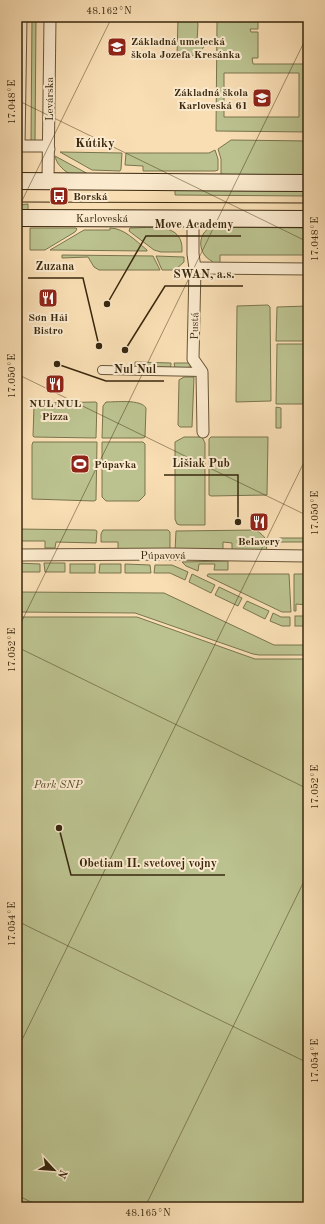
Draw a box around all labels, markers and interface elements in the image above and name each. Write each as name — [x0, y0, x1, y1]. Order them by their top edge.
text: 48.162°N — [86, 6, 132, 16]
school or university icon: Základná umelecká škola Jozefa Kresánka — [106, 36, 128, 58]
place label: Základná umelecká škola Jozefa Kresánka — [131, 37, 241, 61]
street label: Levárska — [45, 77, 56, 121]
text: 17.048°E — [7, 80, 17, 124]
school or university icon: Základná škola Karloveská 61 — [251, 87, 273, 109]
place label: Základná škola Karloveská 61 — [174, 88, 248, 112]
district label: Kútiky — [75, 137, 115, 150]
bus stop icon: Borská — [48, 185, 70, 207]
place label: Borská — [73, 192, 108, 203]
callout: Move Academy — [146, 212, 241, 236]
street label: Karloveská — [76, 214, 129, 225]
text: 17.048°E — [310, 217, 320, 261]
text: Move Academy — [154, 219, 234, 231]
callout: Zuzana — [28, 254, 83, 278]
text: Zuzana — [36, 261, 74, 273]
callout: SWAN, a.s. — [165, 262, 243, 286]
text: SWAN, a.s. — [173, 269, 235, 281]
restaurant icon: Sơn Hải Bistro — [37, 287, 59, 309]
street label: Pustá — [190, 312, 201, 340]
place label: Sơn Hải Bistro — [28, 313, 68, 337]
text: 17.050°E — [7, 354, 17, 398]
callout: Nul Nul — [106, 357, 164, 381]
text: Nul Nul — [114, 364, 156, 376]
restaurant icon: NUL NUL Pizza — [44, 373, 66, 395]
place label: NUL NUL Pizza — [29, 399, 81, 423]
callout: Lišiak Pub — [164, 451, 238, 475]
sports icon: Púpavka — [69, 453, 91, 475]
text: Lišiak Pub — [172, 458, 230, 470]
place label: Púpavka — [94, 460, 137, 471]
text: 17.050°E — [310, 491, 320, 535]
restaurant icon: Belavery — [248, 511, 270, 533]
place label: Belavery — [238, 537, 280, 548]
street label: Púpavová — [140, 551, 186, 562]
text: 17.052°E — [7, 628, 17, 672]
text: 17.052°E — [310, 765, 320, 809]
park label: Park SNP — [33, 780, 83, 791]
callout: Obetiam II. svetovej vojny — [71, 851, 225, 875]
text: Obetiam II. svetovej vojny — [79, 858, 217, 870]
text: 17.054°E — [7, 902, 17, 946]
text: 17.054°E — [310, 1039, 320, 1083]
north arrow — [34, 1150, 74, 1190]
text: N — [55, 1168, 68, 1180]
text: 48.165°N — [125, 1208, 171, 1218]

